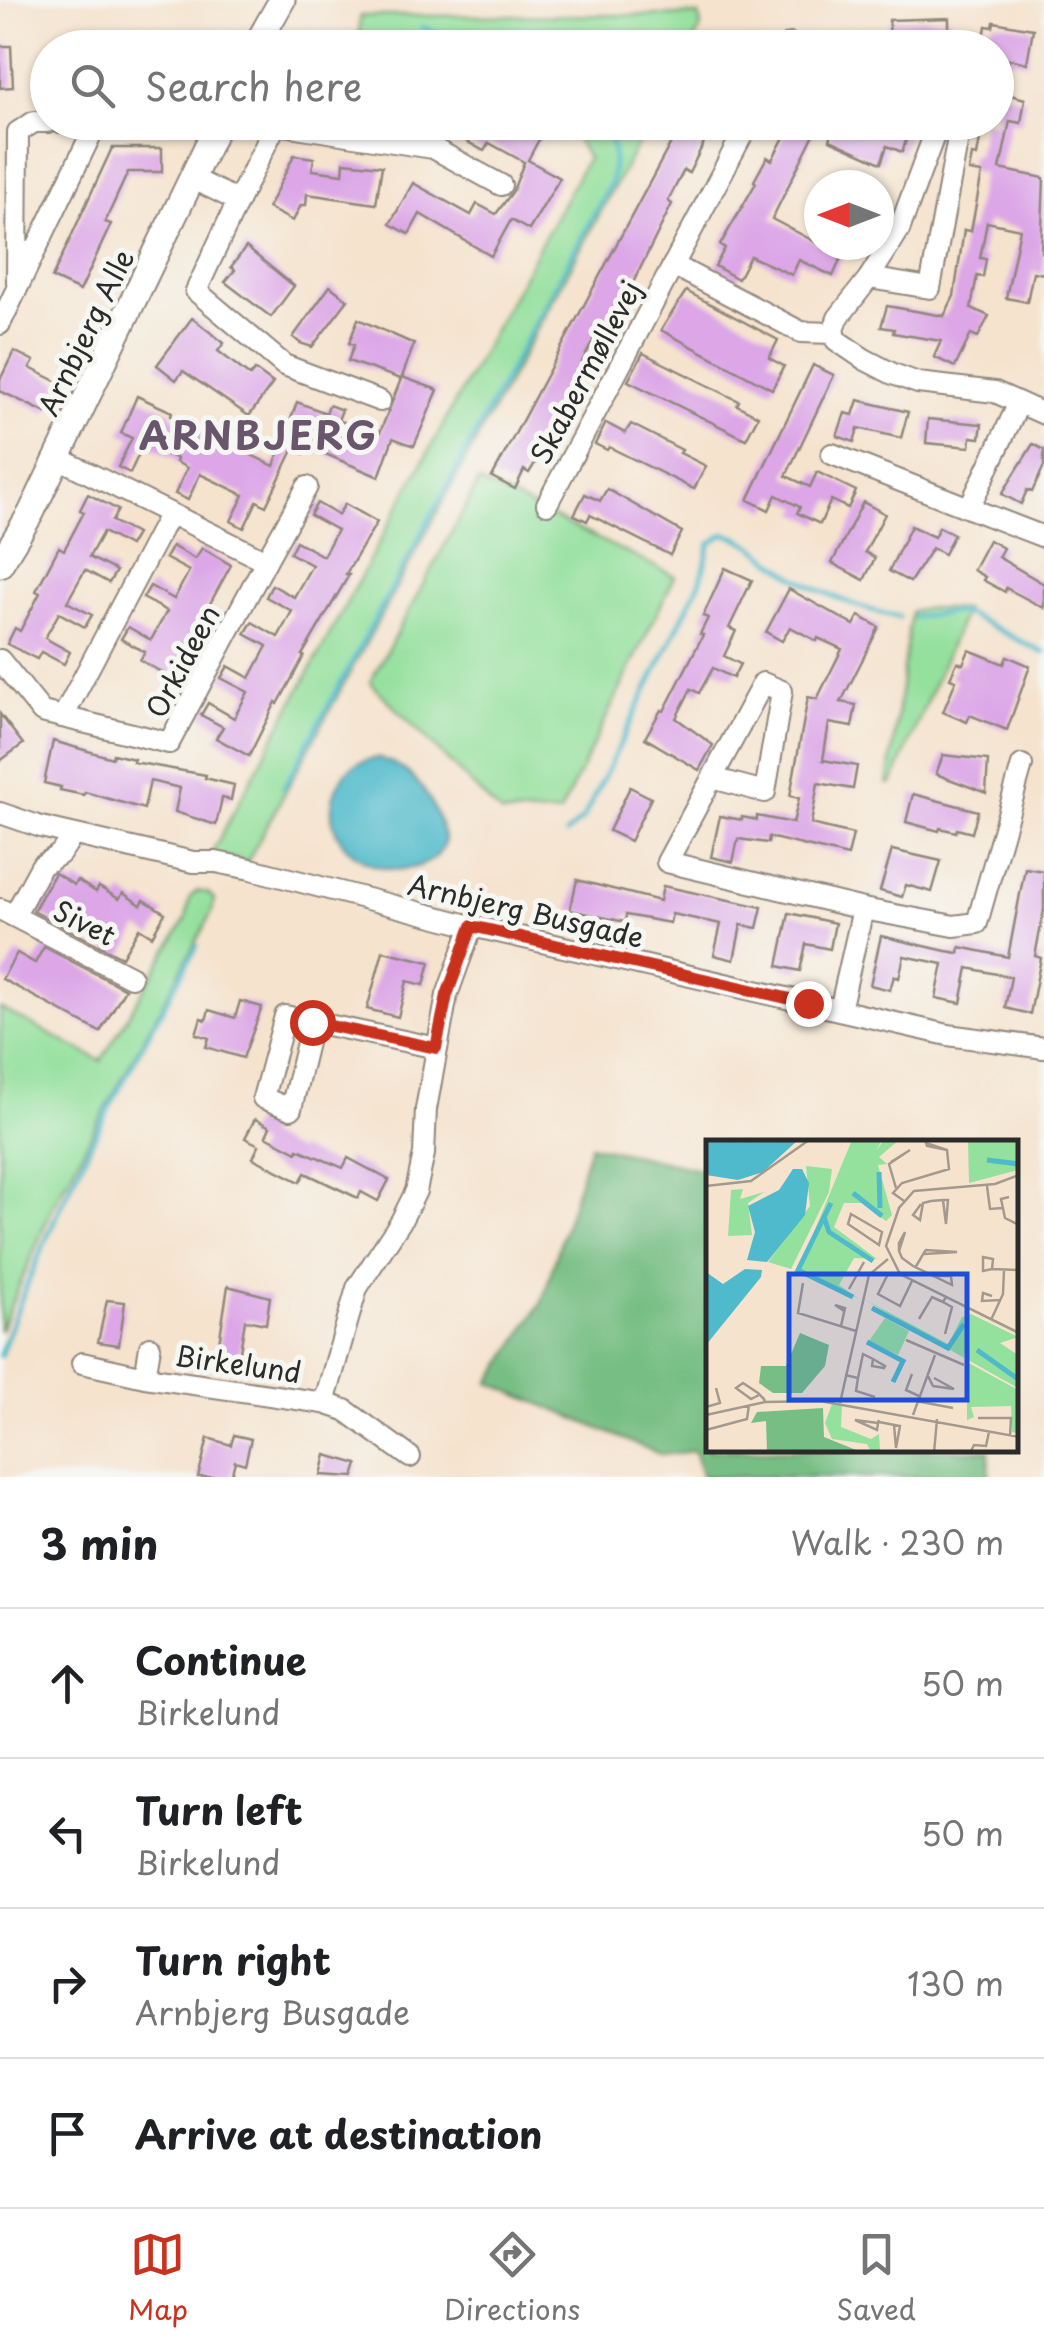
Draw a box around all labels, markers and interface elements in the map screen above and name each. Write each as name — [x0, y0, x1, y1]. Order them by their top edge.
search box — [30, 30, 1014, 140]
text: Search here — [145, 57, 362, 114]
icon: search — [65, 58, 120, 113]
north arrow — [804, 170, 894, 260]
street label: Arnbjerg Alle — [26, 241, 144, 423]
street label: Skabermøllevej — [518, 273, 652, 471]
district label: ARNBJERG — [139, 406, 379, 463]
street label: Orkideen — [134, 597, 230, 725]
street label: Arnbjerg Busgade — [404, 862, 648, 958]
street label: Sivet — [46, 888, 124, 956]
route end — [786, 981, 832, 1027]
route start — [290, 1000, 336, 1046]
inset map — [706, 1140, 1019, 1452]
street label: Birkelund — [172, 1333, 304, 1393]
text: 3 min — [40, 1511, 158, 1574]
text: Walk · 230 m — [791, 1518, 1004, 1566]
text: Continue — [135, 1631, 306, 1688]
icon: ahead — [40, 1656, 95, 1711]
text: 50 m — [921, 1659, 1004, 1707]
text: Birkelund — [135, 1688, 280, 1736]
text: Turn left — [135, 1781, 303, 1838]
icon: left — [40, 1806, 95, 1861]
text: 50 m — [921, 1809, 1004, 1857]
text: Birkelund — [135, 1838, 280, 1886]
text: Turn right — [135, 1931, 331, 1988]
icon: right — [40, 1956, 95, 2011]
text: 130 m — [907, 1959, 1004, 2007]
text: Arnbjerg Busgade — [135, 1988, 410, 2036]
text: Arrive at destination — [135, 2105, 543, 2162]
icon: arrive — [40, 2106, 95, 2161]
tab: Map — [128, 2227, 188, 2330]
tab: Directions — [444, 2227, 580, 2330]
tab: Saved — [836, 2227, 916, 2330]

